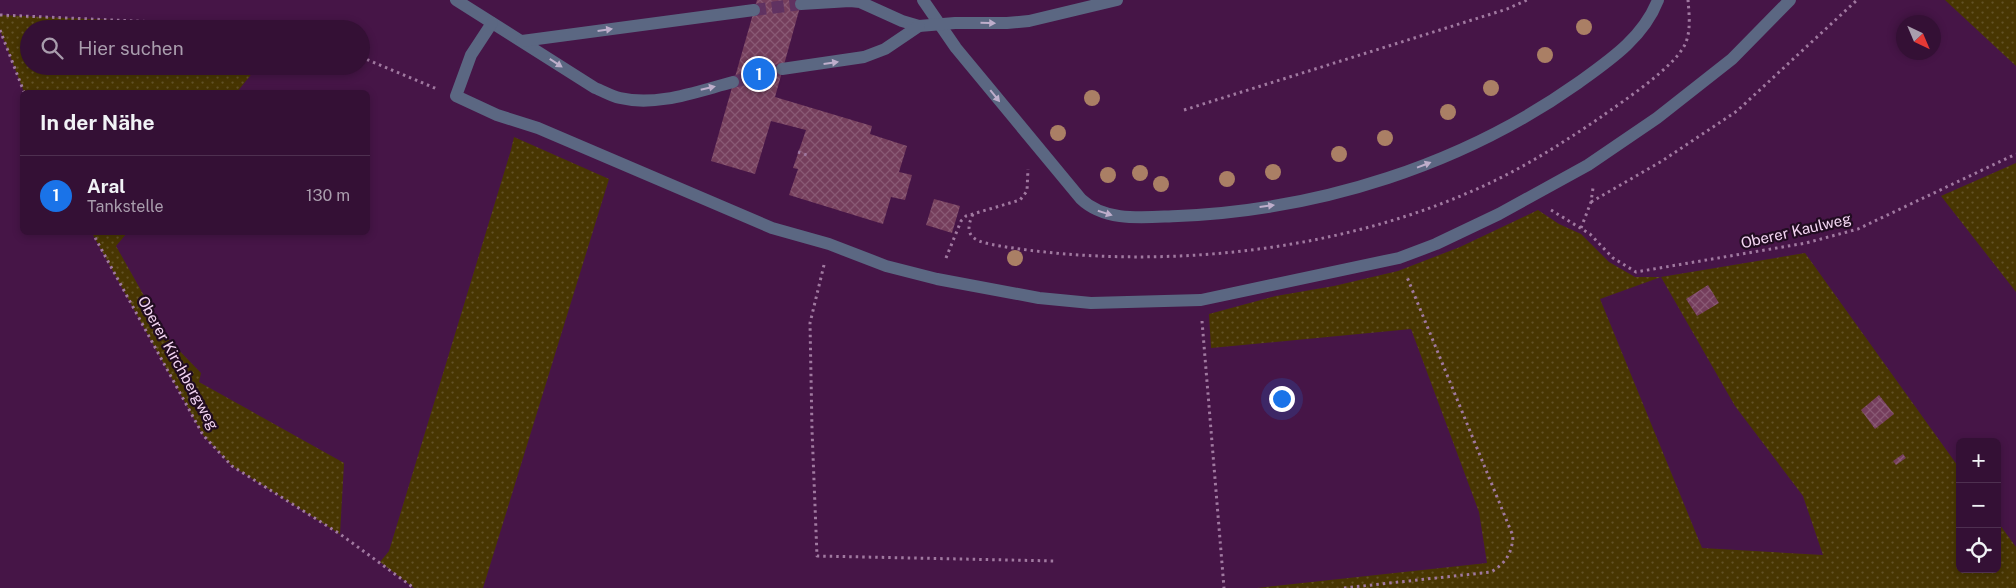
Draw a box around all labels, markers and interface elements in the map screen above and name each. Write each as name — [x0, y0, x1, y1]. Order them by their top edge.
north arrow — [1896, 15, 1941, 60]
search box — [20, 20, 370, 75]
one-way arrow — [981, 20, 997, 28]
one-way arrow — [597, 26, 613, 34]
icon: search — [38, 34, 66, 62]
text: Hier suchen — [78, 37, 184, 59]
pin: 1 — [743, 55, 775, 93]
one-way arrow — [823, 58, 839, 66]
one-way arrow — [550, 59, 563, 68]
one-way arrow — [700, 84, 715, 92]
one-way arrow — [990, 89, 1001, 102]
text: In der Nähe — [40, 110, 155, 135]
one-way arrow — [1417, 161, 1432, 169]
text: Aral — [87, 175, 125, 197]
text: 1 — [53, 186, 59, 205]
text: 130 m — [306, 186, 350, 205]
text: Tankstelle — [87, 197, 164, 216]
one-way arrow — [1259, 202, 1275, 210]
one-way arrow — [1098, 209, 1113, 217]
street label: Oberer Kaulweg — [1739, 210, 1853, 251]
street label: Oberer Kirchbergweg — [135, 293, 222, 433]
your location — [1269, 386, 1295, 412]
map controls — [1956, 438, 2001, 573]
button: + — [1956, 438, 2001, 483]
button: − — [1956, 483, 2001, 528]
button: locate — [1956, 528, 2001, 573]

